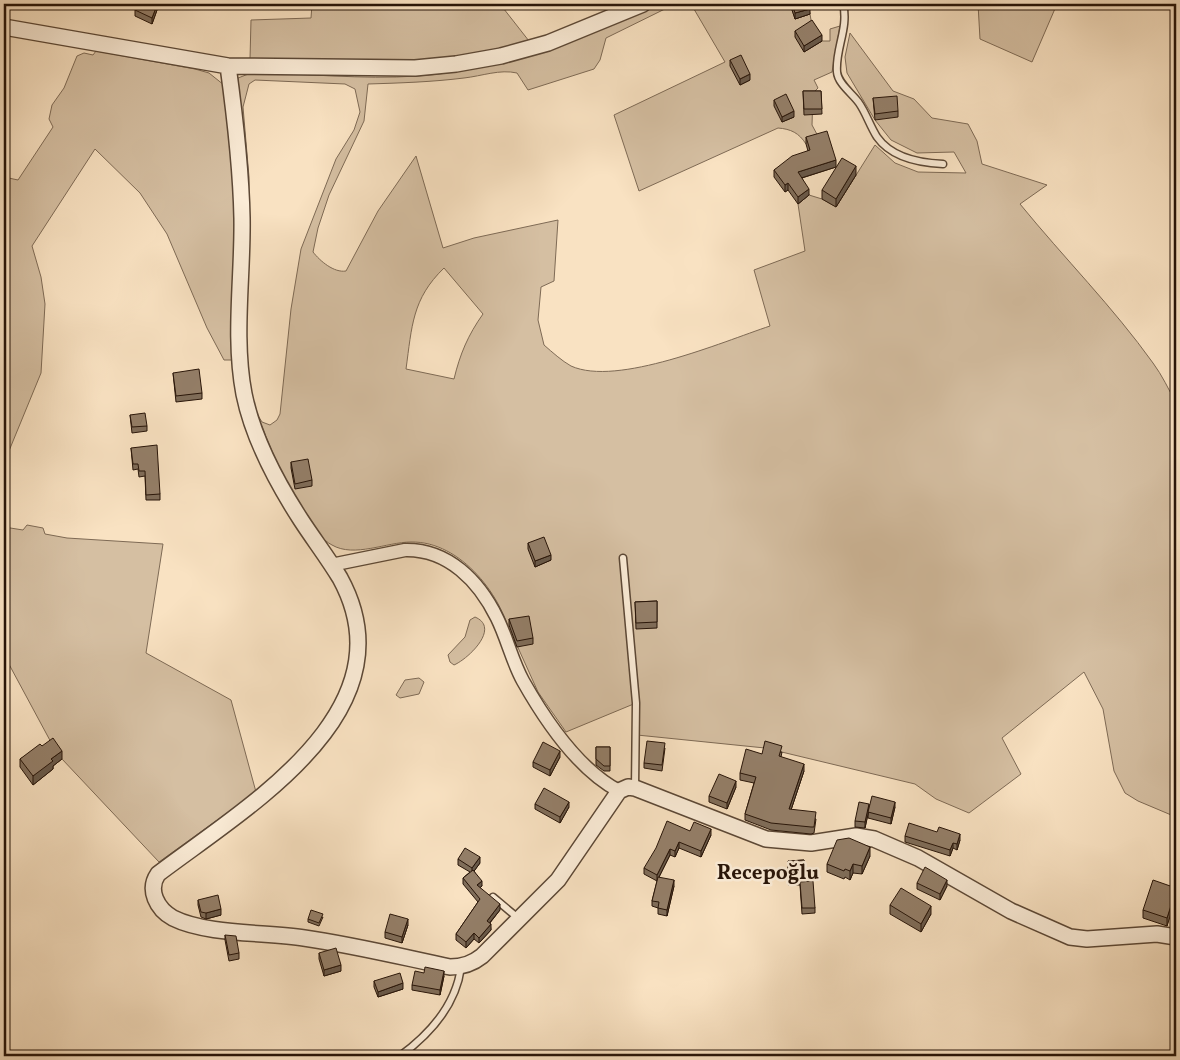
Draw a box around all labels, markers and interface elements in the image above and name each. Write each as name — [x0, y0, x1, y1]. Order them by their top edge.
district label: Recepoğlu — [717, 859, 819, 888]

